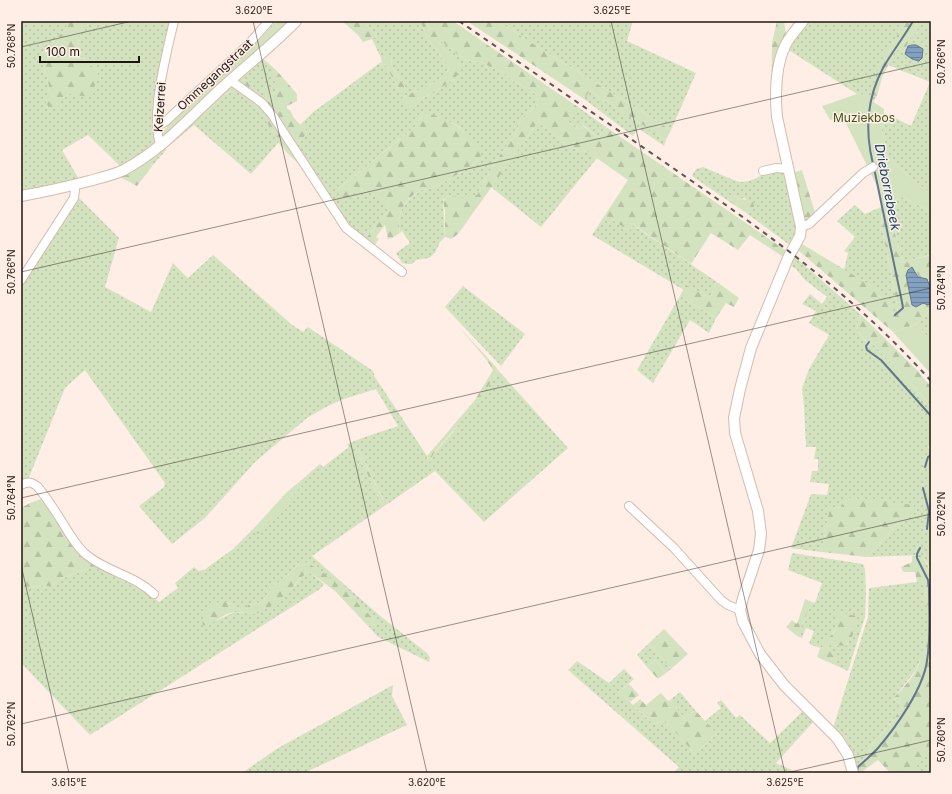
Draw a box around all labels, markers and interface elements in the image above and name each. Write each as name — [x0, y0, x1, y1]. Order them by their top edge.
text: 3.620°E — [235, 4, 273, 16]
text: 3.625°E — [593, 4, 631, 16]
text: 50.768°N — [5, 24, 17, 68]
street label: Ommegangstraat — [174, 36, 256, 114]
scale bar — [40, 38, 139, 64]
text: 50.766°N — [935, 40, 947, 84]
text: 100 m — [46, 44, 80, 59]
street label: Keizerrei — [150, 81, 169, 132]
park label: Muziekbos — [833, 110, 895, 125]
water label: Drieborrebeek — [872, 142, 904, 233]
text: 50.766°N — [5, 250, 17, 294]
text: 50.764°N — [935, 266, 947, 310]
text: 50.764°N — [5, 476, 17, 520]
text: 50.762°N — [935, 492, 947, 536]
text: 50.762°N — [5, 702, 17, 746]
text: 50.760°N — [935, 718, 947, 762]
text: 3.615°E — [51, 776, 87, 788]
text: 3.620°E — [408, 776, 446, 788]
text: 3.625°E — [766, 776, 804, 788]

